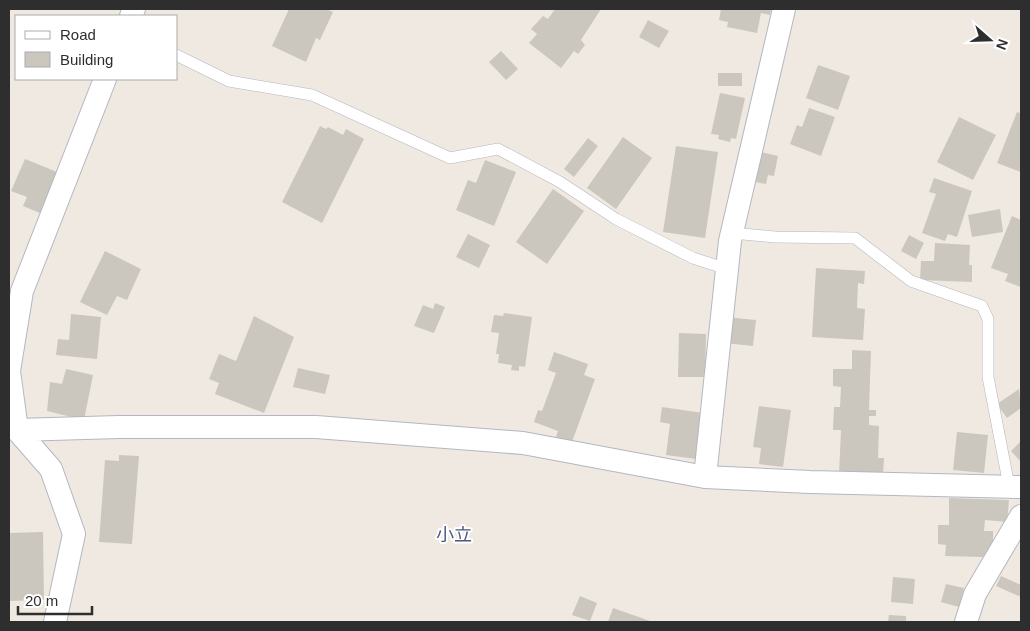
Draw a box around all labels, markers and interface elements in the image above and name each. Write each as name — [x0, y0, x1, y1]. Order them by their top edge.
legend — [15, 15, 178, 80]
north arrow — [965, 15, 1015, 65]
text: Road — [60, 26, 96, 43]
text: N — [993, 37, 1011, 52]
text: Building — [60, 51, 113, 68]
district label: 小立 — [436, 525, 472, 545]
scale bar — [18, 584, 91, 616]
text: 20 m — [25, 592, 58, 609]

